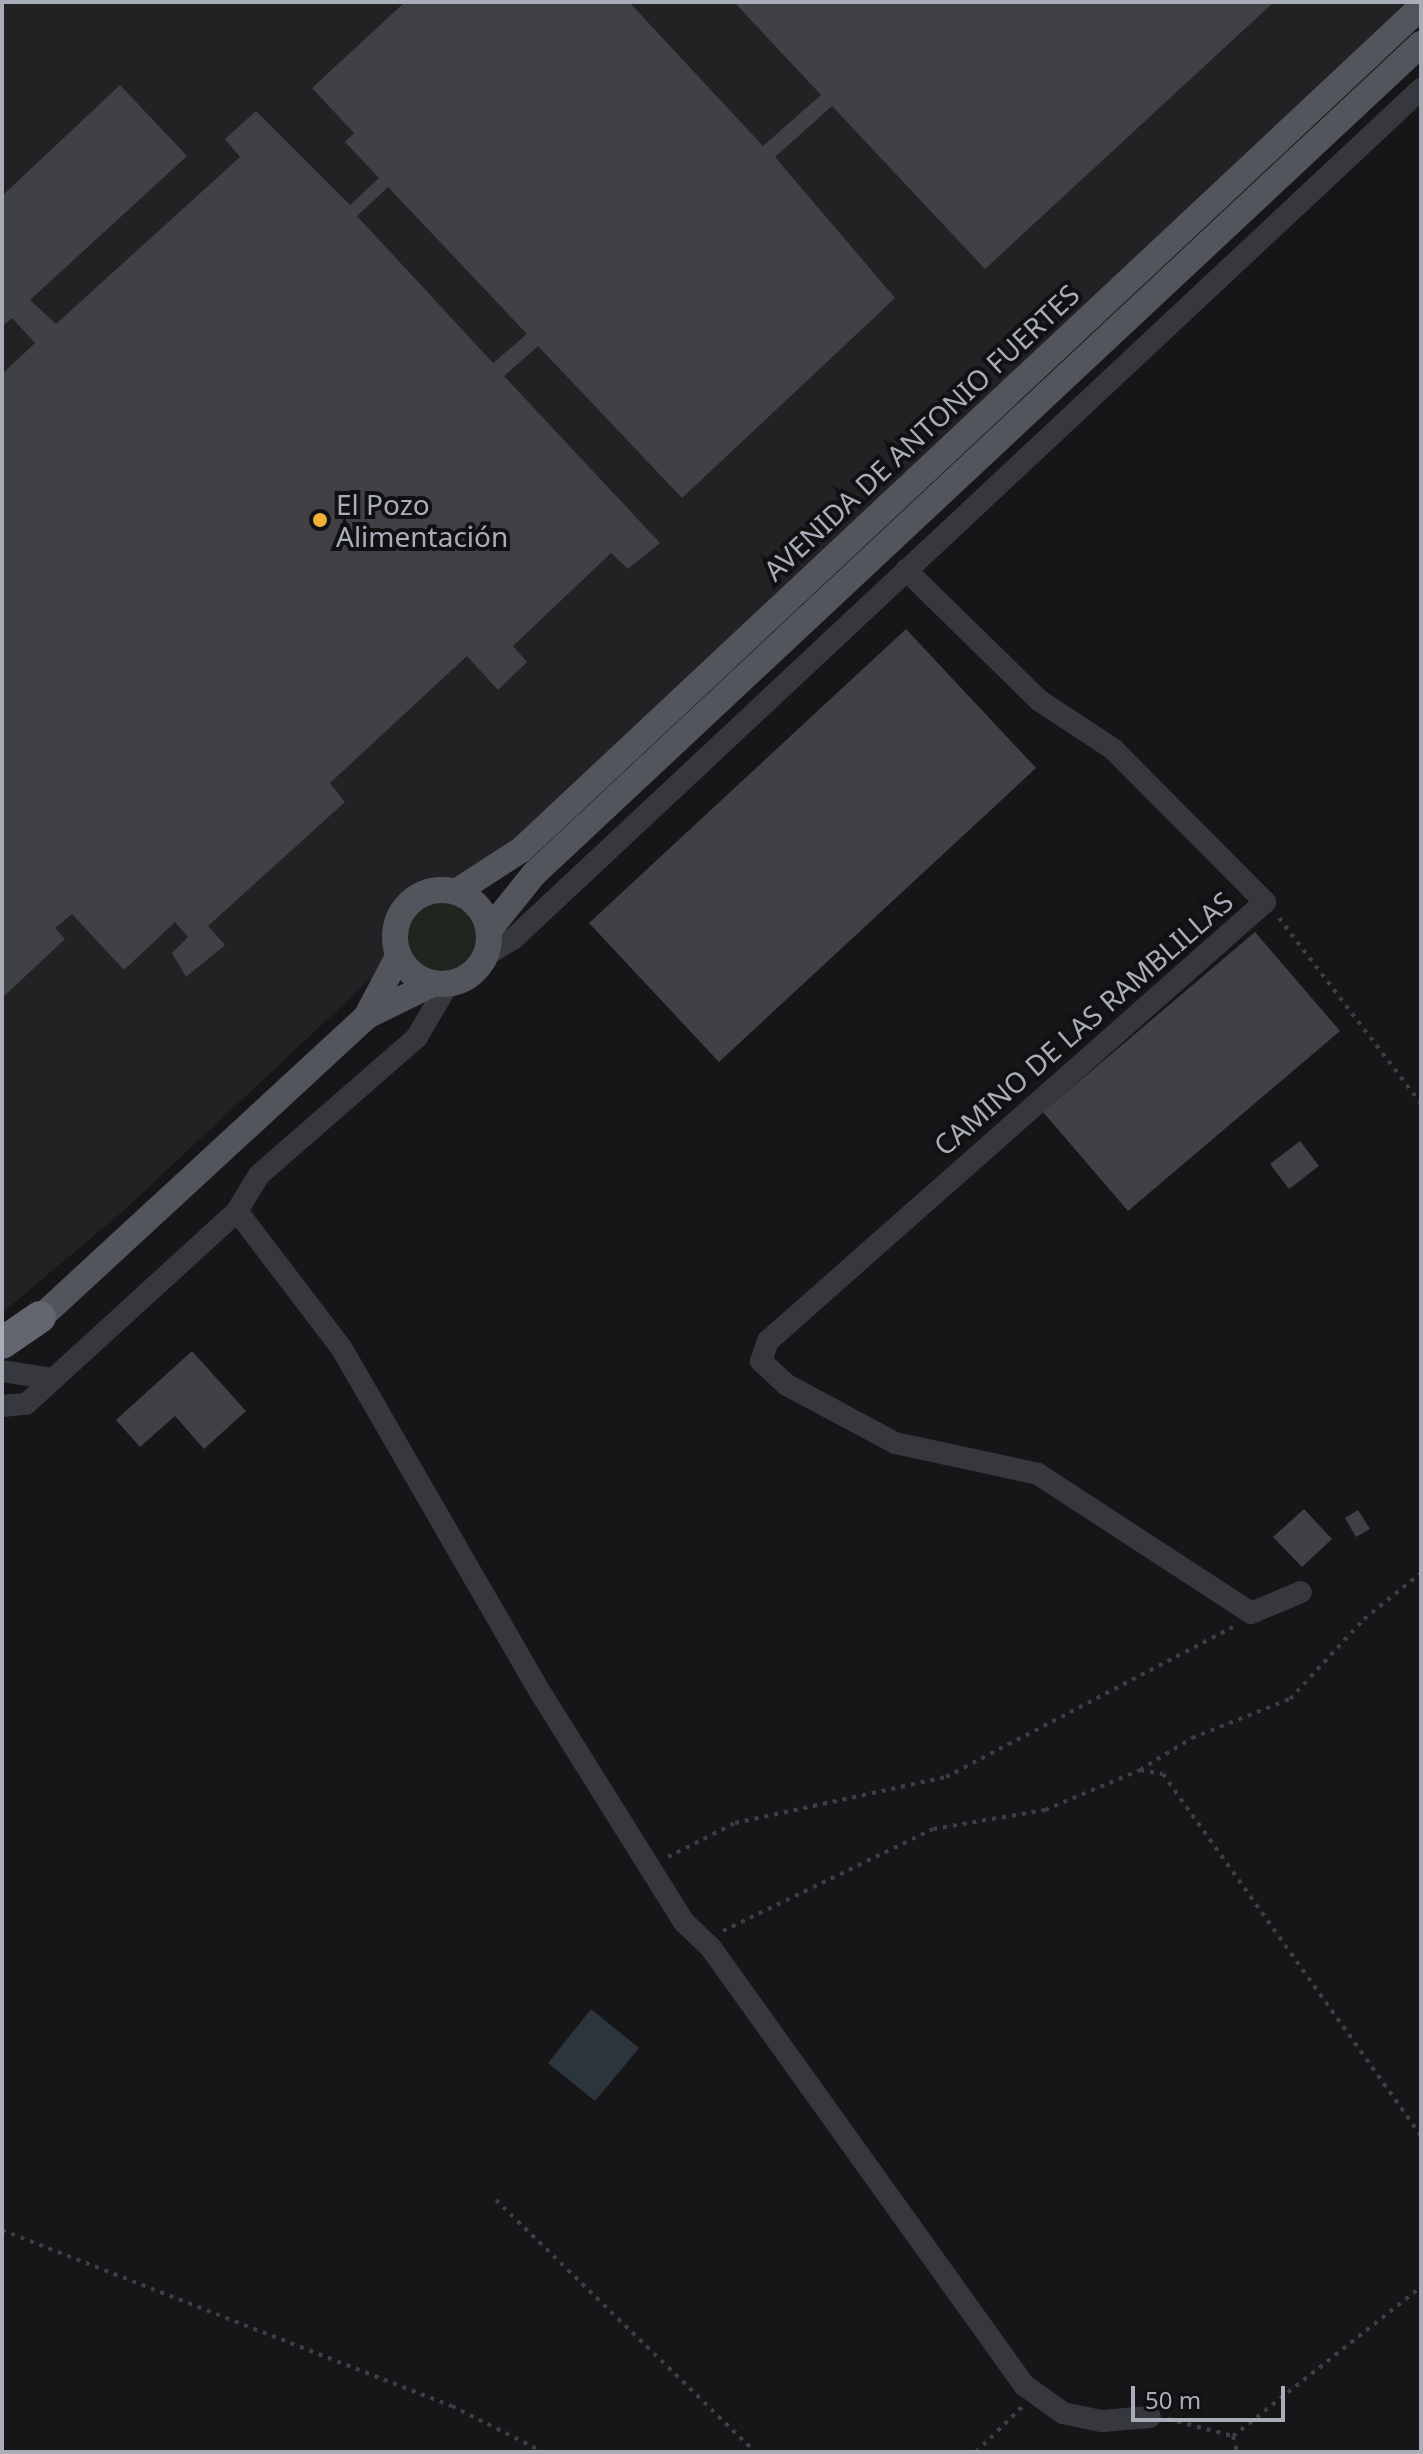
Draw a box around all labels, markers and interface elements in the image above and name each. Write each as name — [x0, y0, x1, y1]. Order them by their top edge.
street label: AVENIDA DE ANTONIO FUERTES — [756, 277, 1086, 587]
place label: El Pozo Alimentación — [336, 487, 508, 553]
marker: El Pozo Alimentación — [311, 511, 329, 529]
street label: CAMINO DE LAS RAMBLILLAS — [927, 884, 1239, 1162]
scale bar — [1135, 2370, 1289, 2420]
text: 50 m — [1145, 2383, 1201, 2416]

